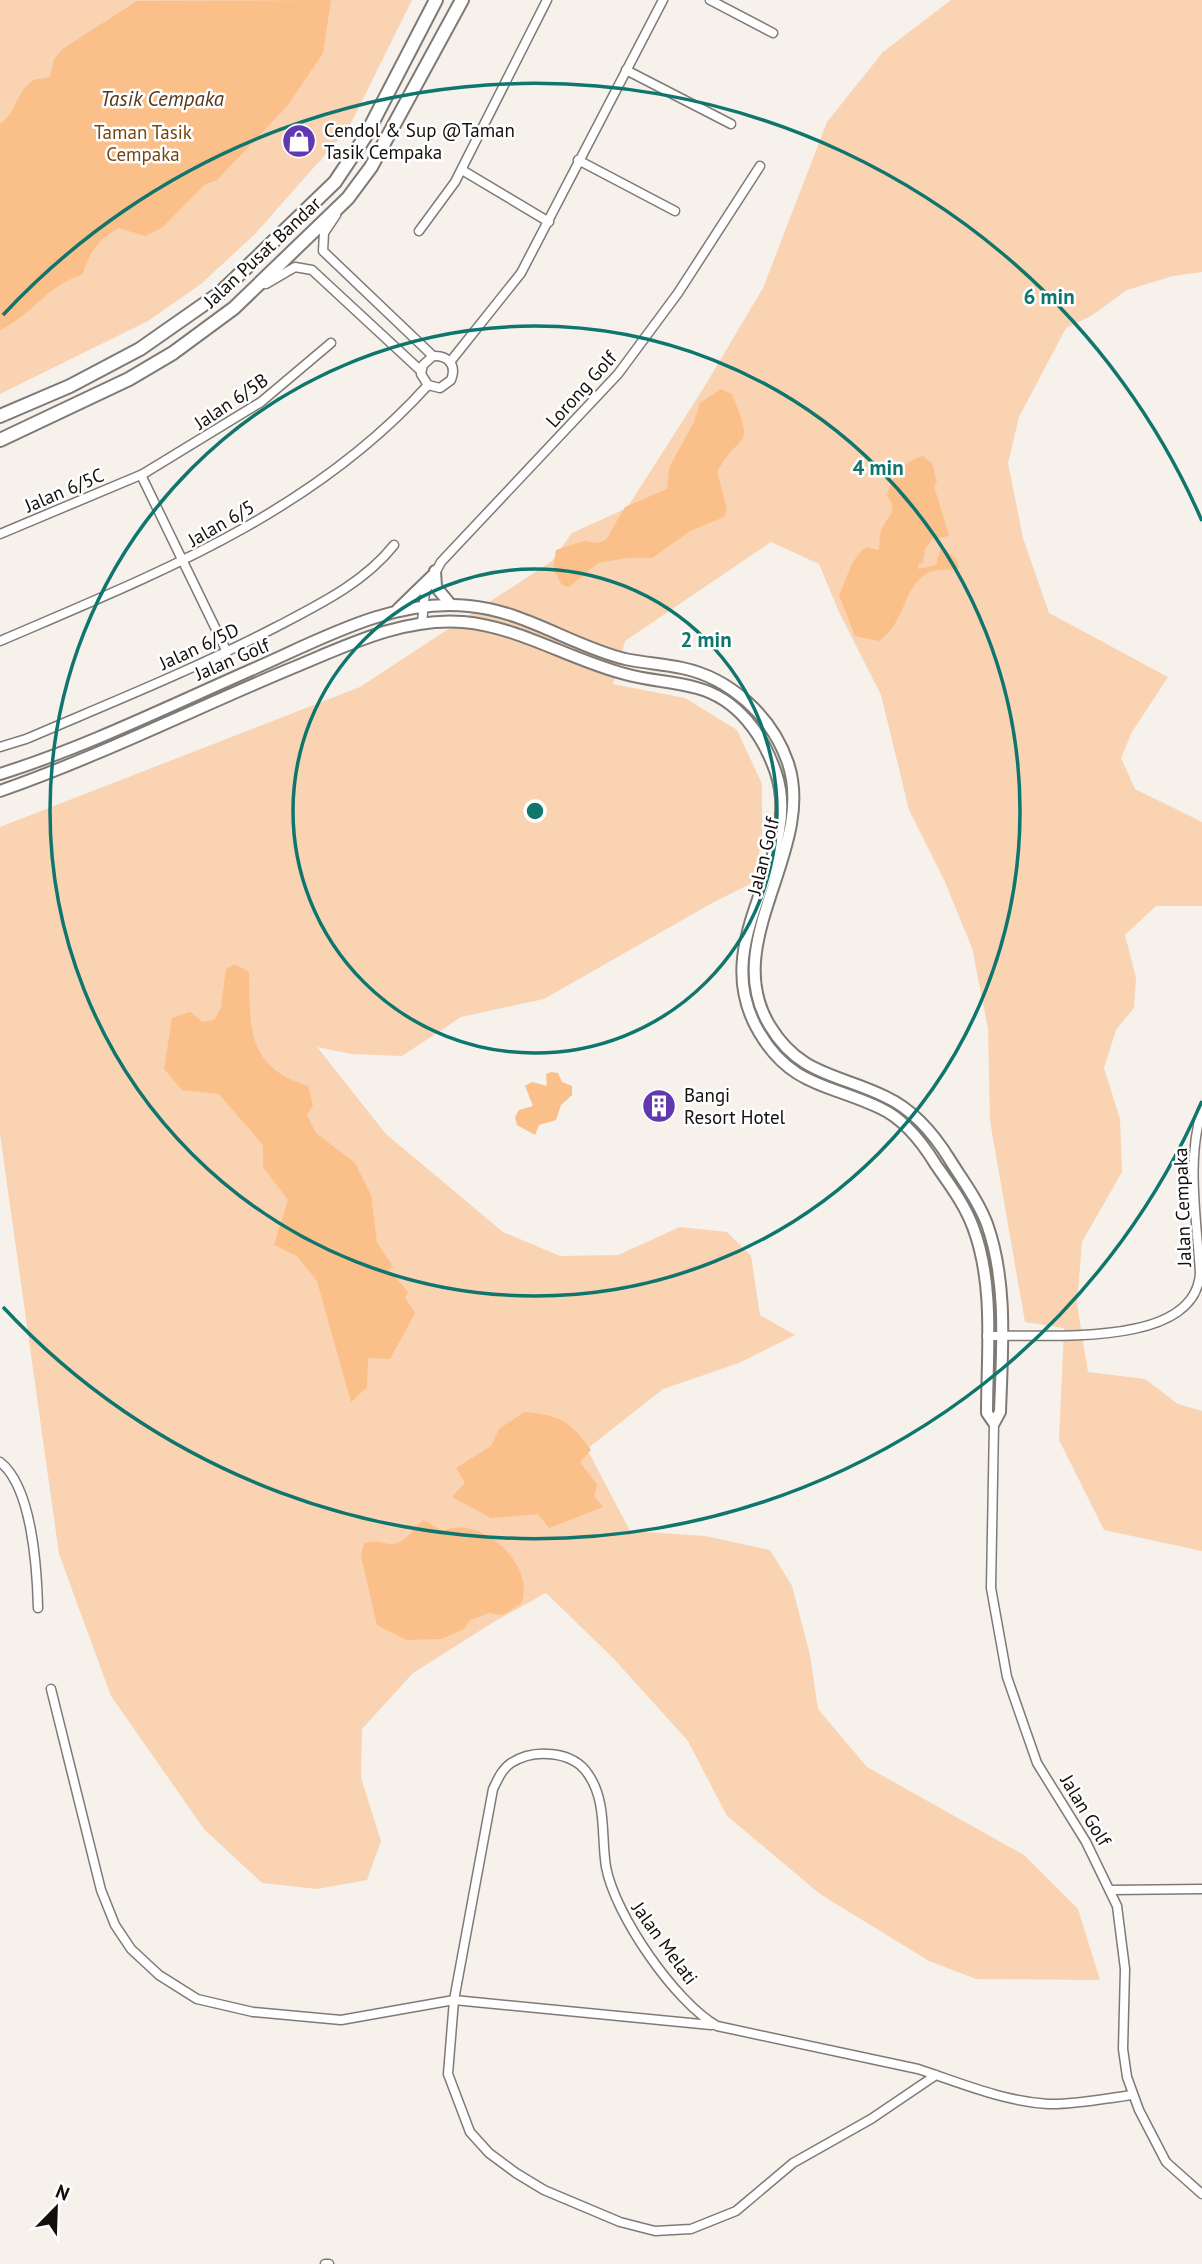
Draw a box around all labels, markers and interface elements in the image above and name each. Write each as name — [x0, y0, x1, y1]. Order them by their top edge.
water label: Tasik Cempaka — [100, 85, 225, 112]
place label: Cendol & Sup @Taman Tasik Cempaka — [324, 118, 515, 164]
park label: Taman Tasik Cempaka — [94, 120, 192, 166]
shop icon: Cendol & Sup @Taman Tasik Cempaka — [280, 122, 318, 160]
street label: Jalan Pusat Bandar — [198, 191, 326, 313]
text: 6 min — [1023, 283, 1075, 310]
street label: Lorong Golf — [540, 345, 622, 432]
street label: Jalan 6/5B — [189, 368, 273, 435]
text: 4 min — [852, 454, 904, 481]
street label: Jalan 6/5C — [20, 463, 107, 518]
street label: Jalan 6/5 — [183, 494, 259, 552]
street label: Jalan 6/5D — [154, 617, 243, 675]
text: 2 min — [680, 626, 732, 653]
street label: Jalan Golf — [190, 632, 274, 686]
centre of rings — [523, 799, 547, 823]
street label: Jalan Golf — [742, 814, 784, 898]
place label: Bangi Resort Hotel — [684, 1083, 786, 1129]
building icon: Bangi Resort Hotel — [640, 1087, 678, 1125]
street label: Jalan Cempaka — [1168, 1147, 1196, 1268]
street label: Jalan Golf — [1055, 1769, 1117, 1851]
street label: Jalan Melati — [626, 1896, 703, 1989]
north arrow — [21, 2173, 91, 2243]
text: N — [52, 2179, 73, 2206]

